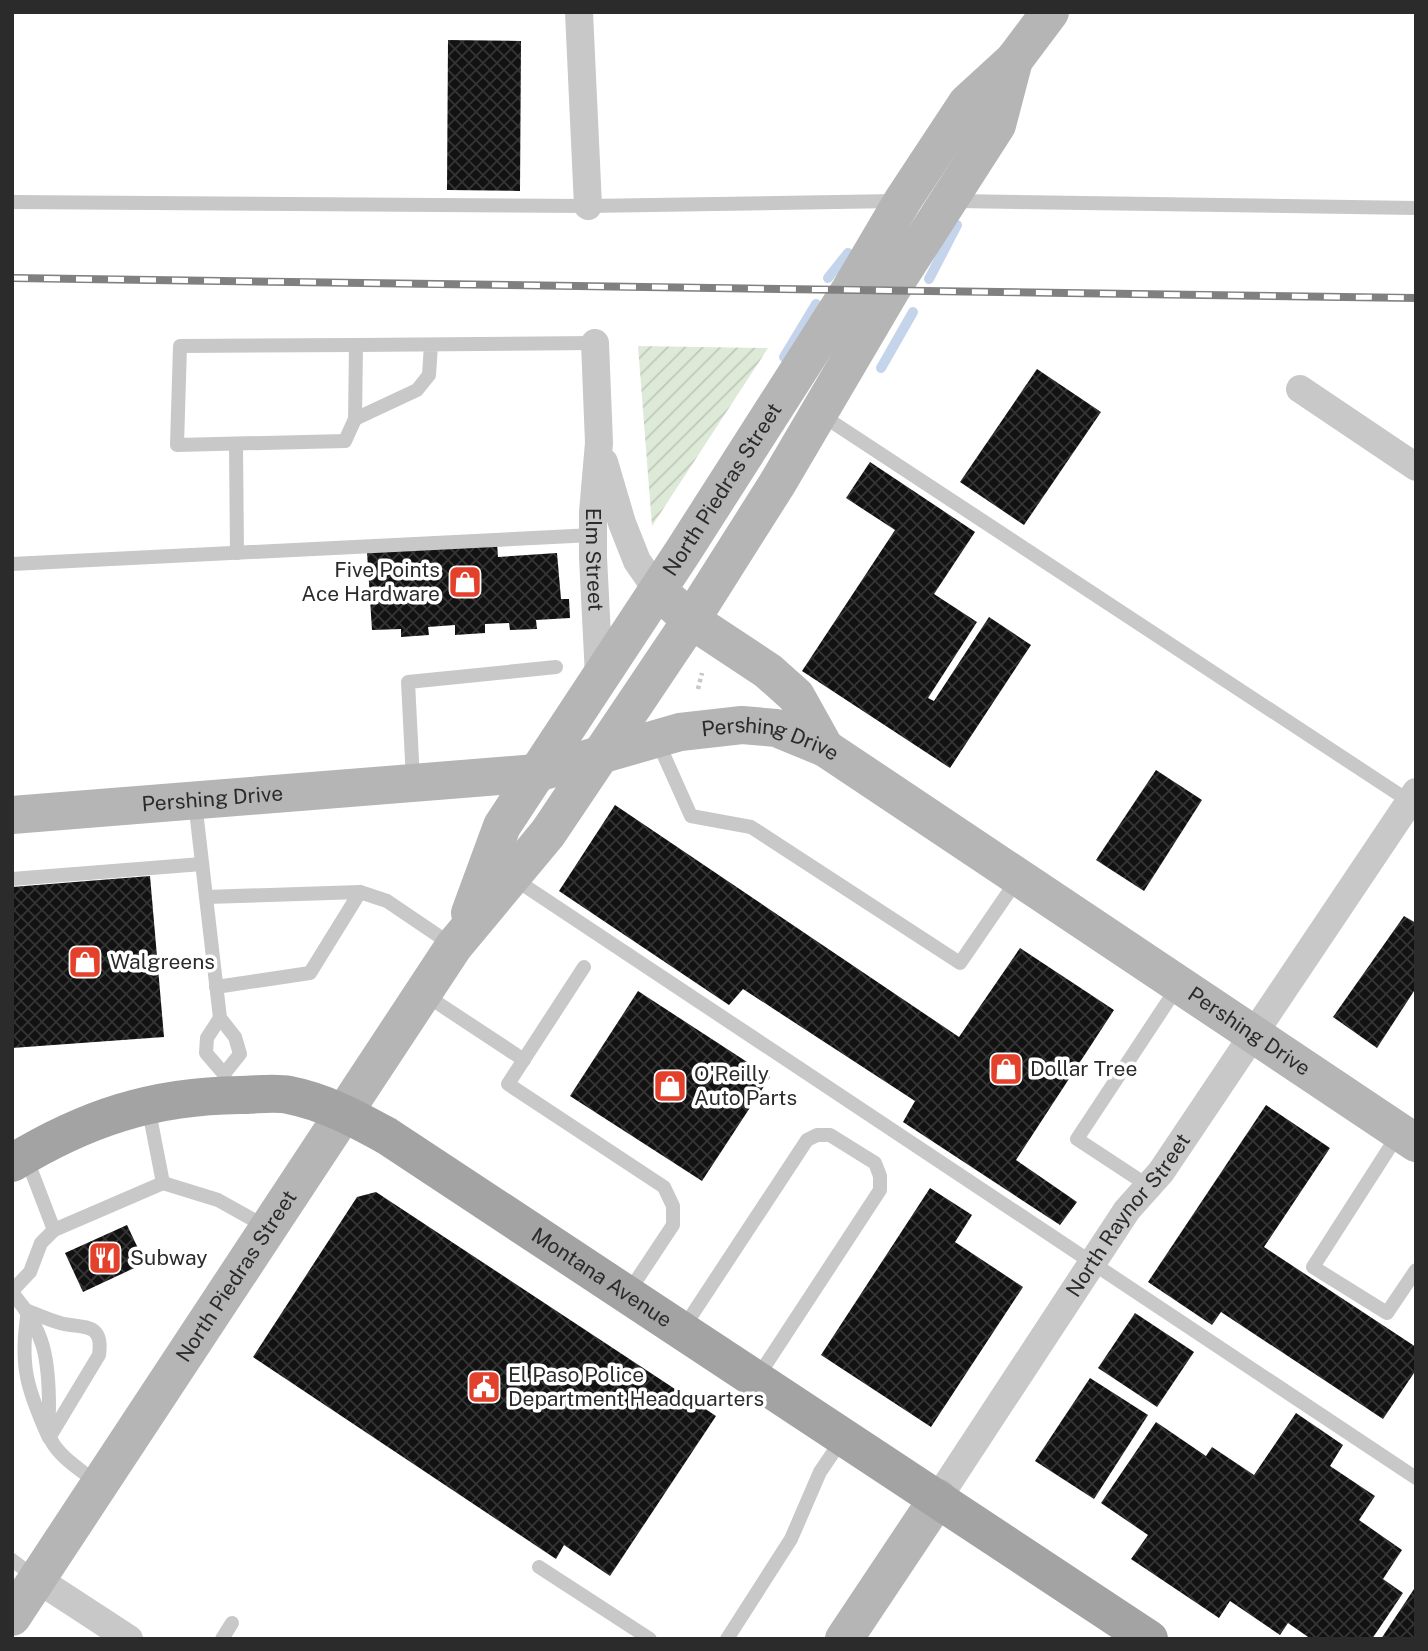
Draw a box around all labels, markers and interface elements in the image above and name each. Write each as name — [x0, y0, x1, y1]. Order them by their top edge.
street label: North Piedras Street — [657, 398, 787, 580]
street label: Elm Street — [581, 508, 609, 612]
place label: Five Points Ace Hardware — [301, 557, 440, 606]
shop icon: Five Points Ace Hardware — [446, 563, 484, 601]
street label: Pershing Drive — [700, 712, 844, 766]
street label: Pershing Drive — [141, 780, 284, 817]
shop icon: Walgreens — [66, 943, 104, 981]
place label: Walgreens — [110, 949, 215, 974]
street label: Pershing Drive — [1183, 981, 1315, 1081]
shop icon: Dollar Tree — [987, 1050, 1025, 1088]
place label: Dollar Tree — [1030, 1056, 1137, 1081]
place label: O'Reilly Auto Parts — [694, 1061, 797, 1110]
shop icon: O'Reilly Auto Parts — [651, 1067, 689, 1105]
street label: North Raynor Street — [1060, 1129, 1195, 1301]
street label: North Piedras Street — [170, 1185, 302, 1367]
street label: Montana Avenue — [527, 1222, 677, 1333]
restaurant icon: Subway — [86, 1239, 124, 1277]
place label: Subway — [130, 1245, 207, 1270]
place label: El Paso Police Department Headquarters — [508, 1362, 764, 1411]
public building icon: El Paso Police Department Headquarters — [465, 1368, 503, 1406]

